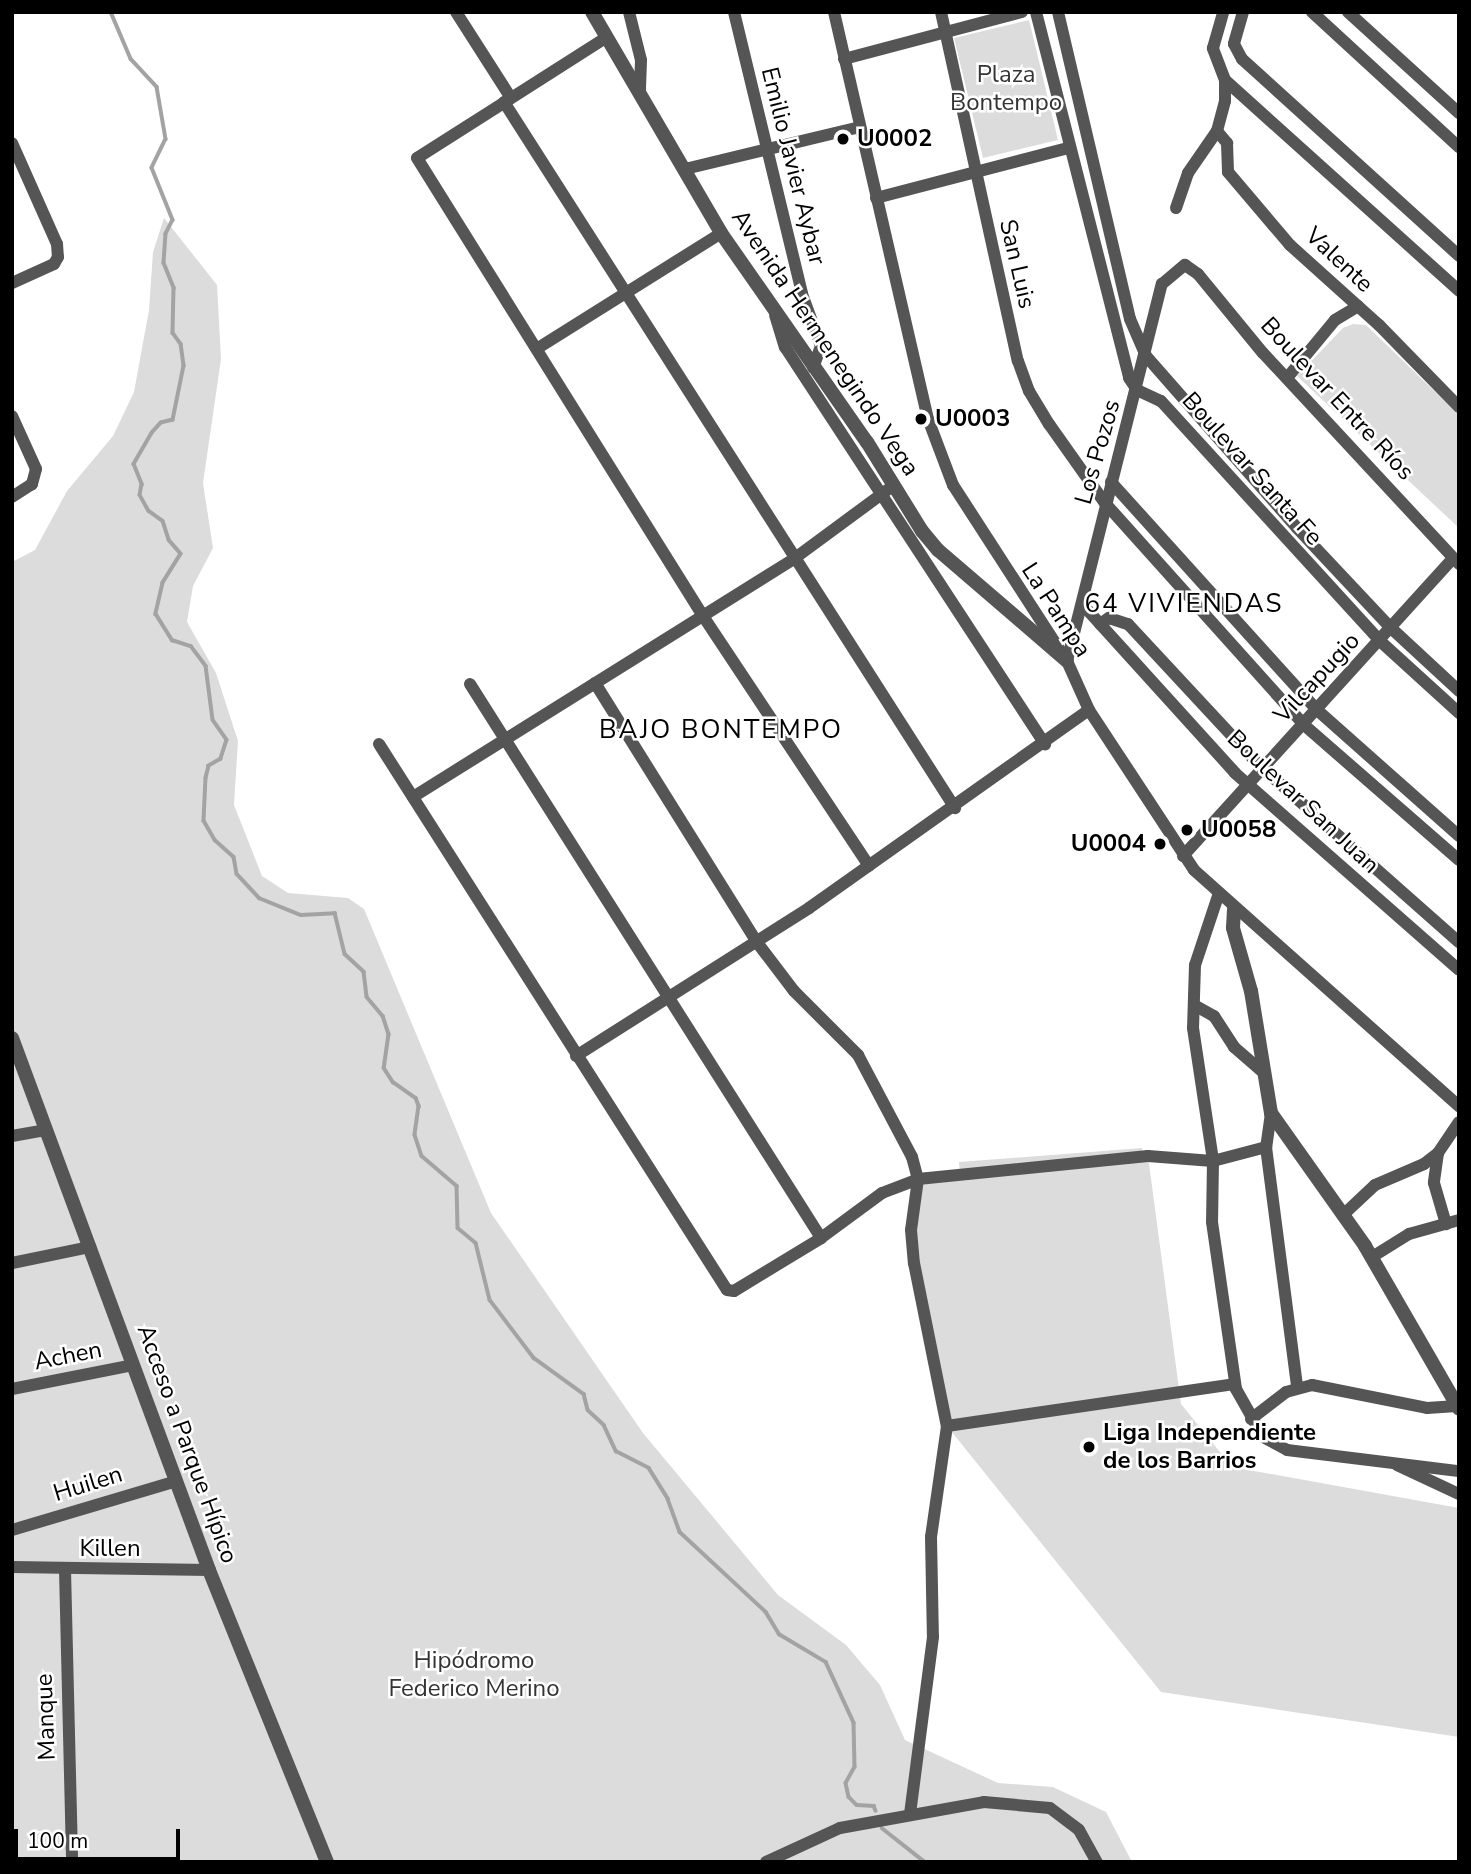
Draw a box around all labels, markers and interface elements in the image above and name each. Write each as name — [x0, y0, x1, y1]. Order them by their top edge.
park label: Plaza Bontempo — [950, 61, 1062, 117]
street label: Emilio Javier Aybar — [755, 64, 831, 268]
place label: U0002 — [857, 125, 932, 153]
marker: U0002 — [835, 131, 851, 147]
street label: Avenida Hermenegindo Vega — [725, 205, 925, 481]
street label: San Luis — [993, 217, 1041, 311]
street label: Valente — [1299, 221, 1379, 299]
street label: Boulevar Entre Ríos — [1254, 312, 1420, 486]
street label: Boulevar Santa Fe — [1176, 387, 1328, 551]
street label: Los Pozos — [1069, 396, 1127, 508]
place label: U0003 — [935, 405, 1010, 433]
marker: U0003 — [913, 411, 929, 427]
street label: La Pampa — [1015, 557, 1097, 663]
district label: 64 VIVIENDAS — [1086, 588, 1282, 620]
street label: Vilcapugio — [1268, 627, 1366, 729]
district label: BAJO BONTEMPO — [601, 714, 841, 746]
street label: Boulevar San Juan — [1221, 724, 1385, 880]
place label: U0058 — [1201, 816, 1276, 844]
marker: U0058 — [1179, 822, 1195, 838]
place label: U0004 — [1071, 830, 1146, 858]
marker: U0004 — [1152, 836, 1168, 852]
street label: Acceso a Parque Hípico — [130, 1321, 244, 1567]
street label: Achen — [32, 1335, 104, 1377]
place label: Liga Independiente de los Barrios — [1103, 1419, 1316, 1475]
marker: Liga Independiente de los Barrios — [1081, 1439, 1097, 1455]
street label: Huilen — [50, 1460, 126, 1508]
street label: Killen — [79, 1535, 141, 1563]
park label: Hipódromo Federico Merino — [388, 1647, 560, 1703]
street label: Manque — [30, 1673, 62, 1761]
scale bar — [18, 1814, 184, 1858]
text: 100 m — [27, 1827, 88, 1855]

